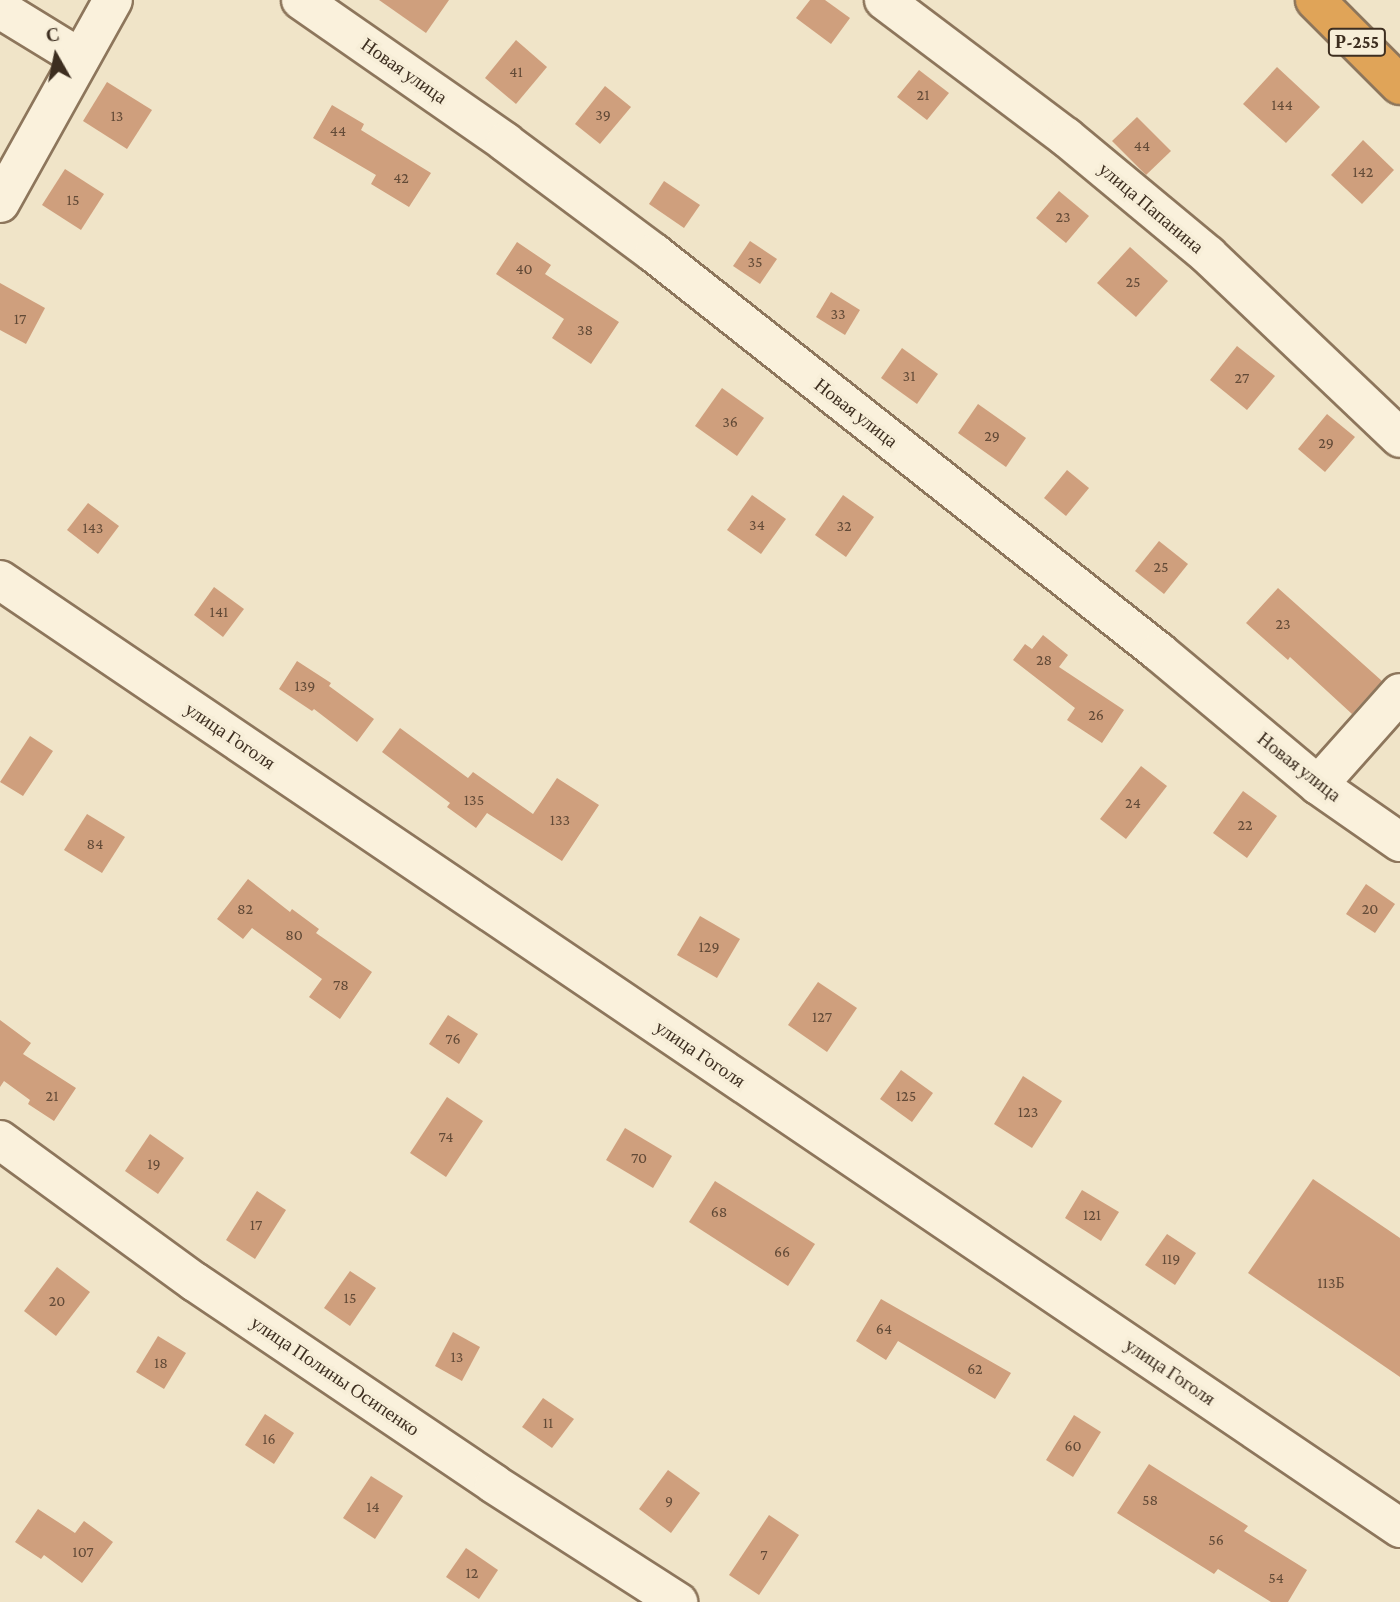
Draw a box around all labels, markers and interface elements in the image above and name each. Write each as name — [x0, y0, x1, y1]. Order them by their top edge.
north arrow — [21, 21, 91, 91]
text: С — [44, 23, 61, 46]
road number: Р-255 — [1327, 28, 1387, 56]
street label: Новая улица — [357, 33, 451, 109]
house number: 41 — [509, 62, 523, 82]
house number: 21 — [917, 85, 929, 105]
house number: 144 — [1271, 95, 1293, 115]
house number: 39 — [595, 105, 611, 125]
house number: 13 — [111, 106, 123, 126]
house number: 44 — [330, 121, 346, 141]
house number: 44 — [1134, 136, 1150, 156]
street label: улица Папанина — [1094, 158, 1208, 258]
house number: 142 — [1353, 162, 1373, 182]
house number: 42 — [393, 168, 409, 188]
house number: 15 — [67, 190, 79, 210]
house number: 23 — [1055, 207, 1071, 227]
house number: 35 — [747, 252, 763, 272]
house number: 40 — [515, 259, 533, 279]
house number: 25 — [1125, 272, 1141, 292]
house number: 33 — [830, 304, 846, 324]
house number: 17 — [14, 309, 26, 329]
house number: 38 — [577, 320, 593, 340]
house number: 31 — [903, 366, 915, 386]
house number: 27 — [1235, 368, 1249, 388]
street label: Новая улица — [810, 373, 902, 453]
house number: 36 — [722, 412, 738, 432]
house number: 29 — [984, 426, 1000, 446]
house number: 29 — [1318, 433, 1334, 453]
house number: 34 — [749, 515, 765, 535]
house number: 32 — [836, 516, 852, 536]
house number: 143 — [83, 518, 103, 538]
house number: 25 — [1153, 557, 1169, 577]
house number: 141 — [210, 602, 228, 622]
house number: 23 — [1275, 614, 1291, 634]
house number: 28 — [1036, 650, 1052, 670]
house number: 139 — [295, 676, 315, 696]
street label: улица Гоголя — [180, 697, 280, 775]
house number: 26 — [1088, 705, 1104, 725]
street label: Новая улица — [1253, 727, 1345, 807]
house number: 135 — [464, 790, 484, 810]
house number: 24 — [1125, 793, 1141, 813]
house number: 133 — [550, 810, 570, 830]
house number: 22 — [1237, 815, 1253, 835]
house number: 84 — [87, 834, 103, 854]
house number: 82 — [237, 899, 253, 919]
house number: 20 — [1362, 899, 1378, 919]
house number: 80 — [285, 925, 303, 945]
house number: 129 — [698, 937, 720, 957]
house number: 78 — [333, 975, 349, 995]
house number: 127 — [812, 1007, 832, 1027]
street label: улица Гоголя — [650, 1015, 750, 1093]
house number: 76 — [445, 1029, 461, 1049]
house number: 21 — [46, 1086, 58, 1106]
house number: 125 — [896, 1086, 916, 1106]
house number: 123 — [1018, 1102, 1038, 1122]
house number: 74 — [438, 1127, 454, 1147]
house number: 70 — [631, 1148, 647, 1168]
house number: 19 — [147, 1154, 161, 1174]
house number: 68 — [711, 1202, 727, 1222]
house number: 121 — [1083, 1205, 1101, 1225]
house number: 17 — [250, 1215, 262, 1235]
house number: 66 — [774, 1242, 790, 1262]
house number: 119 — [1162, 1249, 1180, 1269]
house number: 113Б — [1317, 1273, 1345, 1293]
house number: 15 — [344, 1288, 356, 1308]
house number: 20 — [49, 1291, 65, 1311]
street label: улица Полины Осипенко — [246, 1311, 424, 1441]
house number: 64 — [876, 1319, 892, 1339]
street label: улица Гоголя — [1120, 1333, 1220, 1411]
house number: 13 — [451, 1347, 463, 1367]
house number: 18 — [154, 1353, 168, 1373]
house number: 62 — [967, 1359, 983, 1379]
house number: 11 — [543, 1413, 553, 1433]
house number: 16 — [262, 1429, 276, 1449]
house number: 60 — [1064, 1436, 1082, 1456]
house number: 58 — [1142, 1490, 1158, 1510]
house number: 9 — [665, 1491, 673, 1511]
house number: 14 — [366, 1497, 380, 1517]
house number: 56 — [1208, 1530, 1224, 1550]
house number: 107 — [72, 1542, 94, 1562]
house number: 7 — [760, 1545, 768, 1565]
house number: 12 — [466, 1563, 478, 1583]
house number: 54 — [1268, 1568, 1284, 1588]

